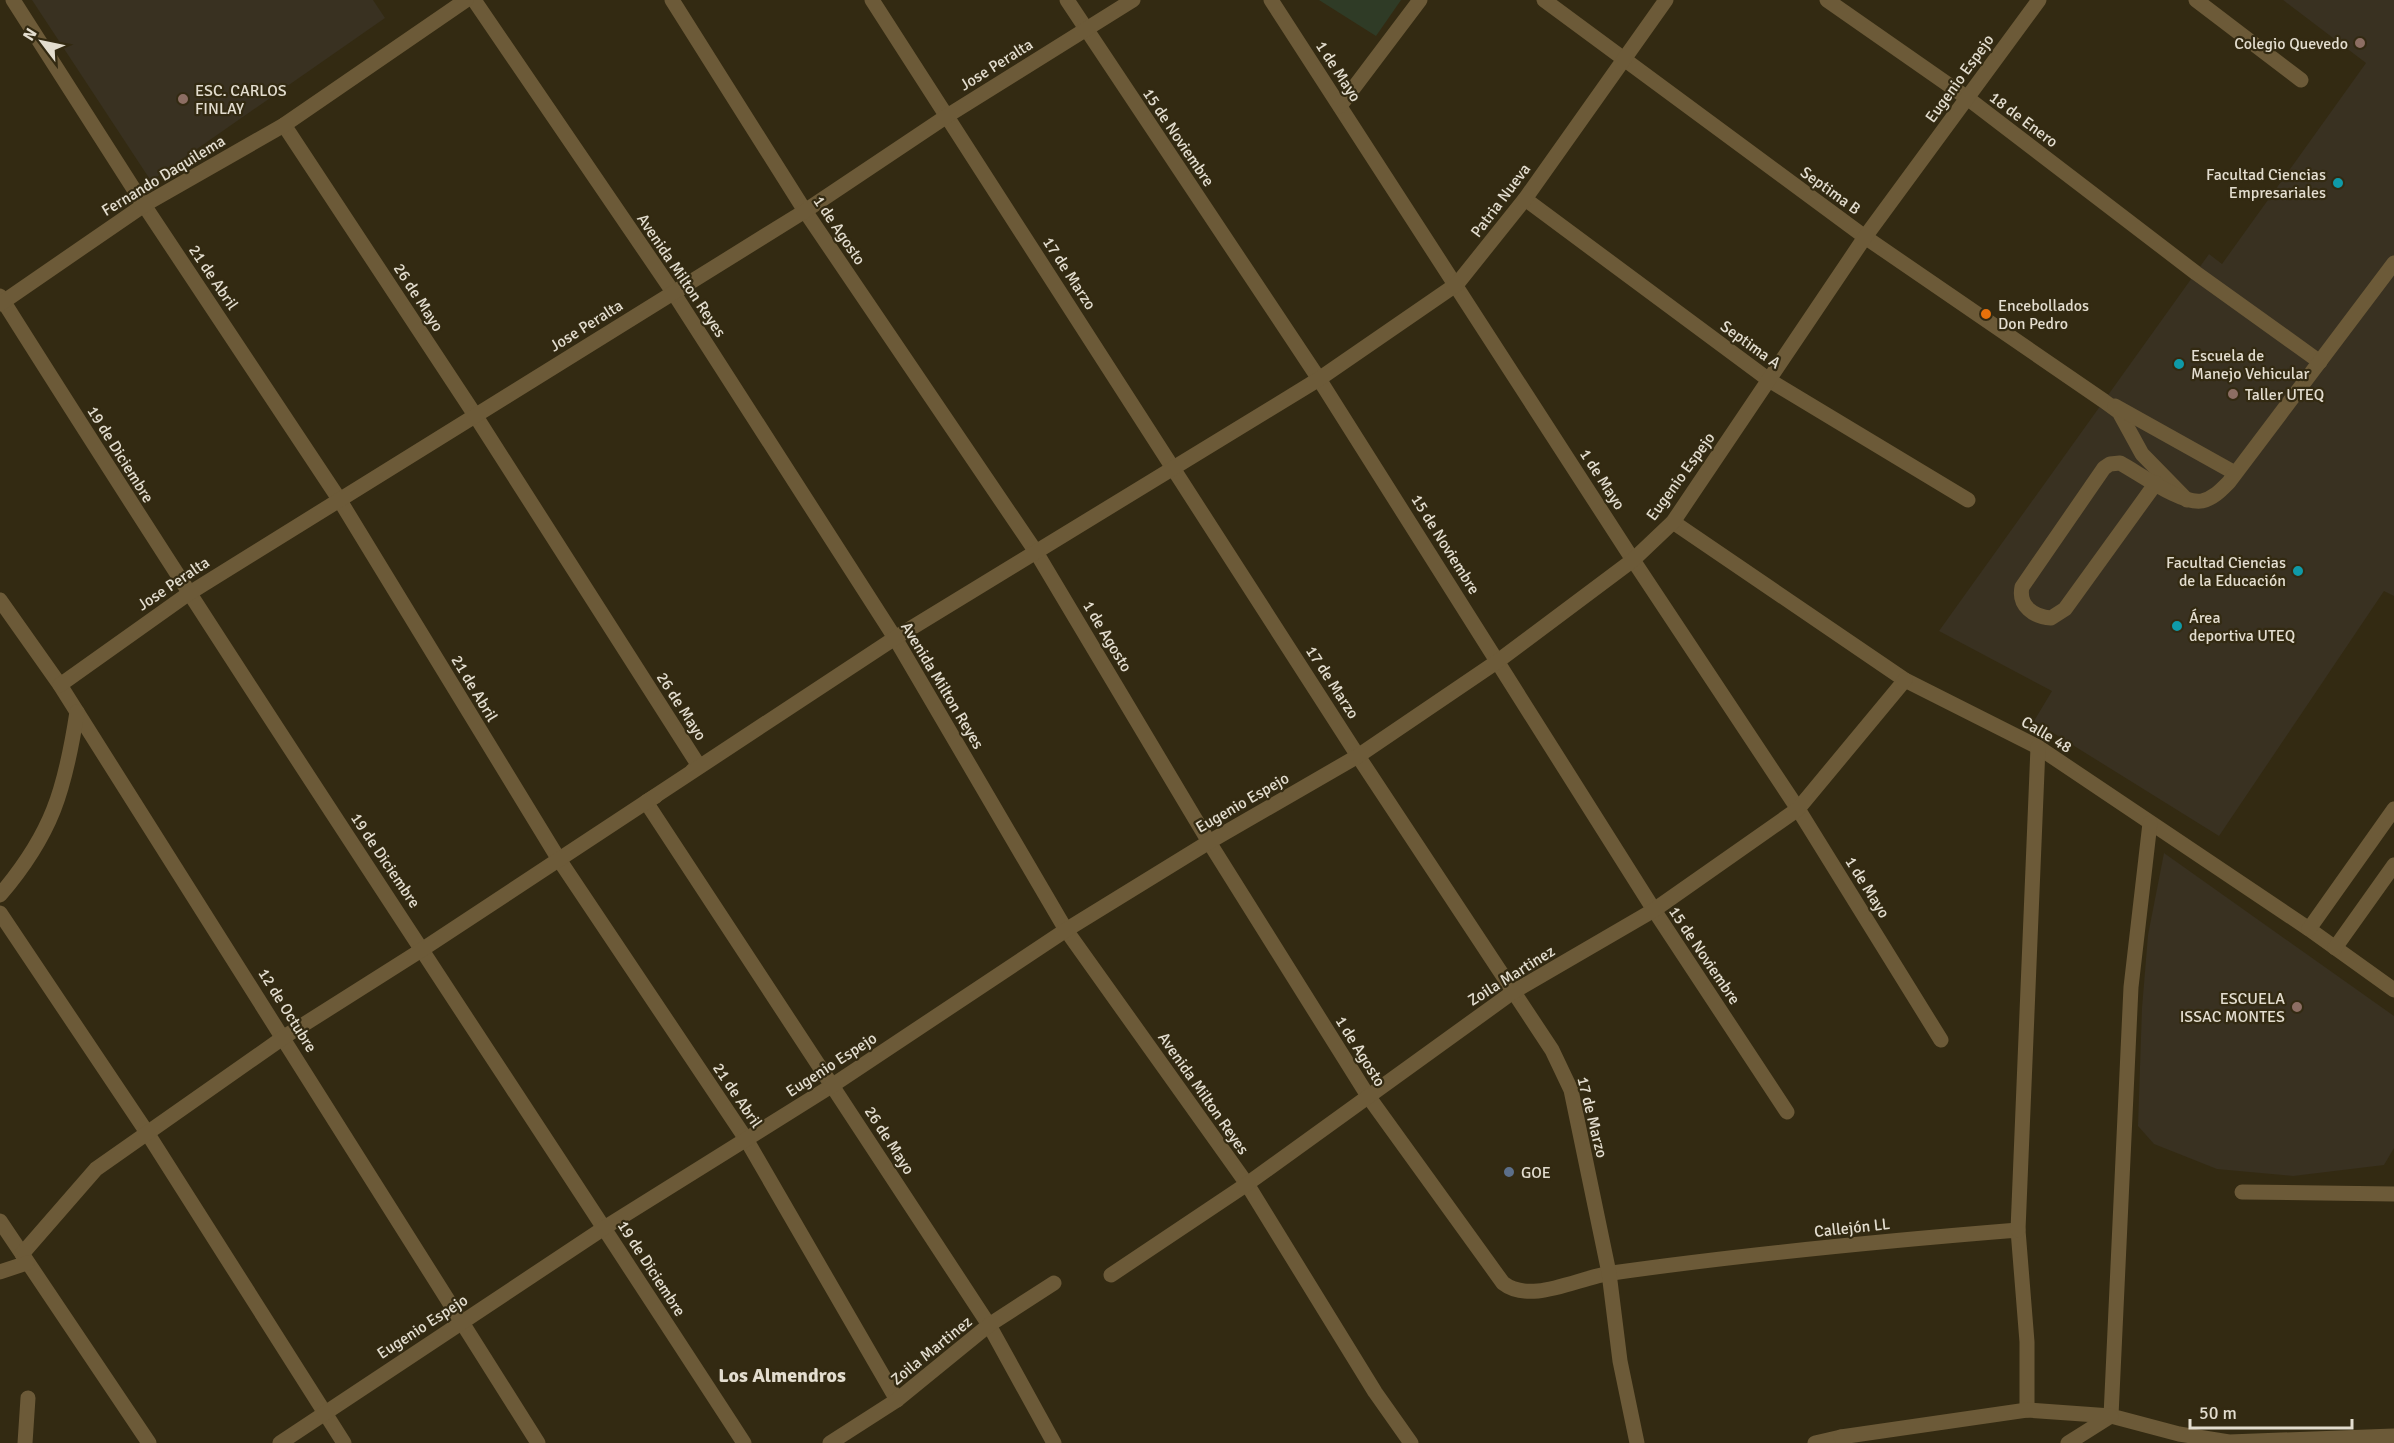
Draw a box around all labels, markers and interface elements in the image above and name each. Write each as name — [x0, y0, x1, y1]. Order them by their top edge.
north arrow — [12, 12, 72, 72]
text: N — [19, 25, 42, 45]
street label: Eugenio Espejo — [1921, 31, 1999, 127]
street label: Jose Peralta — [956, 34, 1037, 95]
place label: Colegio Quevedo — [2234, 34, 2348, 54]
marker: Colegio Quevedo — [2353, 36, 2367, 50]
street label: 1 de Mayo — [1311, 37, 1365, 106]
place label: ESC. CARLOS FINLAY — [195, 81, 287, 119]
street label: 15 de Noviembre — [1138, 85, 1218, 190]
street label: 18 de Enero — [1985, 88, 2062, 152]
marker: ESC. CARLOS FINLAY — [176, 92, 190, 106]
street label: Fernando Daquilema — [98, 131, 229, 221]
street label: Patria Nueva — [1467, 160, 1535, 241]
street label: Septima B — [1796, 162, 1864, 219]
place label: Facultad Ciencias Empresariales — [2206, 165, 2326, 203]
marker: Facultad Ciencias Empresariales — [2331, 176, 2345, 190]
street label: 1 de Agosto — [809, 192, 870, 269]
street label: Avenida Milton Reyes — [632, 210, 730, 341]
street label: 17 de Marzo — [1038, 233, 1100, 314]
street label: 21 de Abril — [184, 241, 242, 314]
street label: 26 de Mayo — [389, 260, 448, 335]
street label: Jose Peralta — [546, 295, 627, 356]
place label: Encebollados Don Pedro — [1998, 296, 2089, 334]
marker: Encebollados Don Pedro — [1979, 307, 1993, 321]
street label: Septima A — [1716, 316, 1785, 373]
place label: Escuela de Manejo Vehicular — [2191, 346, 2310, 384]
marker: Escuela de Manejo Vehicular — [2172, 357, 2186, 371]
place label: Taller UTEQ — [2245, 385, 2324, 405]
marker: Taller UTEQ — [2226, 387, 2240, 401]
street label: 19 de Diciembre — [82, 402, 158, 507]
street label: Eugenio Espejo — [1642, 429, 1720, 525]
street label: 1 de Mayo — [1575, 445, 1629, 514]
street label: 15 de Noviembre — [1406, 491, 1484, 598]
street label: Jose Peralta — [134, 552, 213, 615]
place label: Facultad Ciencias de la Educación — [2166, 553, 2286, 591]
marker: Facultad Ciencias de la Educación — [2291, 564, 2305, 578]
street label: 1 de Agosto — [1078, 597, 1136, 676]
place label: Área deportiva UTEQ — [2189, 608, 2295, 646]
street label: Avenida Milton Reyes — [896, 618, 988, 753]
marker: Área deportiva UTEQ — [2170, 619, 2184, 633]
street label: 17 de Marzo — [1301, 642, 1363, 723]
street label: 21 de Abril — [446, 652, 502, 726]
street label: 26 de Mayo — [652, 669, 711, 744]
street label: Calle 48 — [2018, 712, 2075, 758]
street label: Eugenio Espejo — [1192, 768, 1293, 838]
street label: 19 de Diciembre — [346, 809, 424, 912]
street label: 1 de Mayo — [1840, 853, 1894, 922]
street label: 15 de Noviembre — [1664, 903, 1744, 1008]
street label: Zoila Martinez — [1464, 941, 1559, 1011]
street label: 12 de Octubre — [253, 965, 321, 1056]
place label: ESCUELA ISSAC MONTES — [2180, 989, 2285, 1027]
marker: ESCUELA ISSAC MONTES — [2290, 1000, 2304, 1014]
street label: 1 de Agosto — [1331, 1013, 1390, 1090]
street label: Eugenio Espejo — [782, 1028, 881, 1102]
street label: Avenida Milton Reyes — [1153, 1028, 1253, 1159]
street label: 21 de Abril — [708, 1059, 766, 1132]
street label: 17 de Marzo — [1572, 1075, 1612, 1160]
street label: 26 de Mayo — [860, 1103, 919, 1178]
place label: GOE — [1521, 1163, 1551, 1183]
marker: GOE — [1502, 1165, 1516, 1179]
street label: Callejón LL — [1813, 1214, 1891, 1242]
street label: 19 de Diciembre — [613, 1217, 690, 1320]
street label: Eugenio Espejo — [373, 1290, 472, 1364]
street label: Zoila Martinez — [887, 1312, 976, 1390]
district label: Los Almendros — [718, 1363, 846, 1388]
scale bar — [2190, 1392, 2352, 1430]
text: 50 m — [2199, 1402, 2237, 1424]

